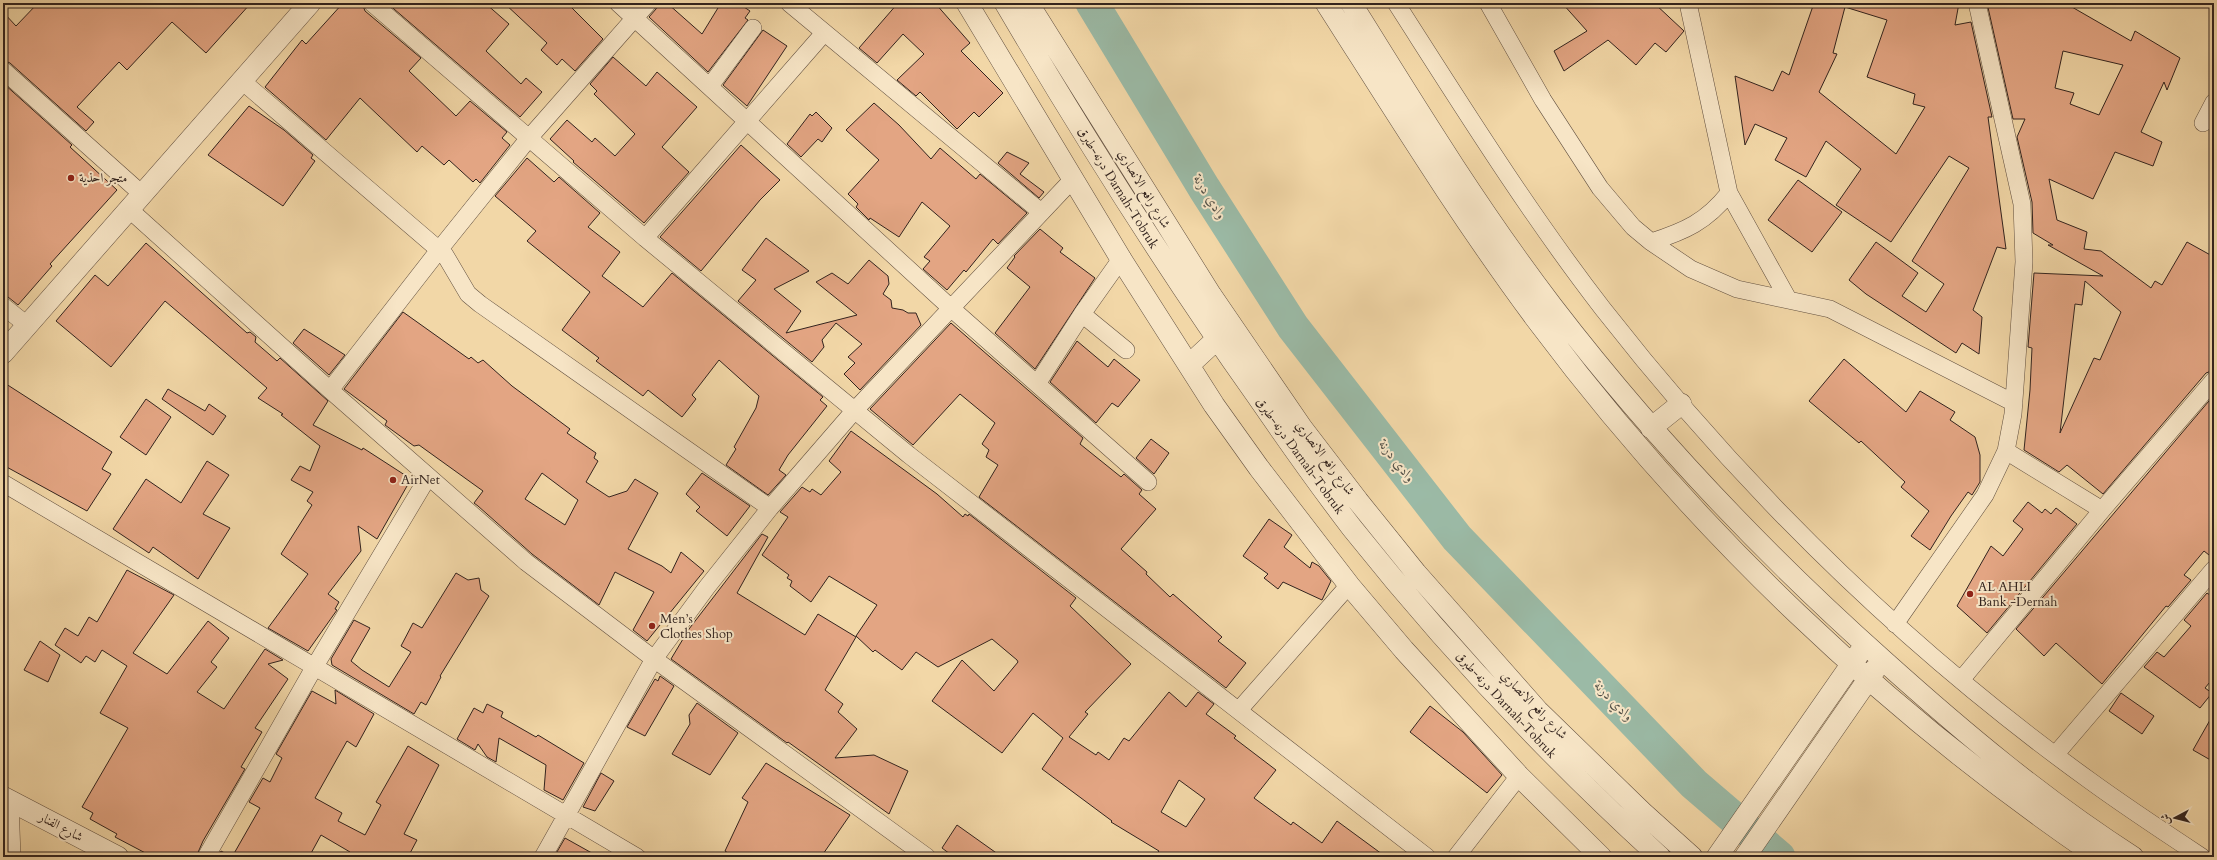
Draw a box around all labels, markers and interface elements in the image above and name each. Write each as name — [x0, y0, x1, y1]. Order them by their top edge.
street label: درنه-طبرق Darnah-Tobruk — [1073, 124, 1163, 252]
street label: شارع رافع الانصاري — [1111, 146, 1175, 233]
place label: متجر احذية — [79, 169, 127, 187]
water label: وادي درنة — [1186, 169, 1231, 224]
marker: متجر احذية — [66, 173, 76, 183]
street label: درنه-طبرق Darnah-Tobruk — [1251, 394, 1349, 518]
street label: شارع رافع الانصاري — [1289, 417, 1359, 501]
water label: وادي درنة — [1371, 434, 1420, 488]
place label: AirNet — [401, 471, 440, 489]
marker: AirNet — [388, 475, 398, 485]
place label: AL AHLI Bank -Dernah — [1978, 578, 2057, 611]
marker: AL AHLI Bank -Dernah — [1965, 589, 1975, 599]
place label: Men’s Clothes Shop — [660, 610, 733, 643]
marker: Men’s Clothes Shop — [647, 621, 657, 631]
street label: درنه-طبرق Darnah-Tobruk — [1452, 648, 1560, 763]
street label: شارع رافع الانصاري — [1494, 667, 1571, 745]
water label: وادي درنة — [1587, 675, 1638, 727]
north arrow — [2155, 798, 2195, 838]
street label: شارع الفنار — [33, 807, 86, 848]
text: ش — [2157, 813, 2174, 825]

